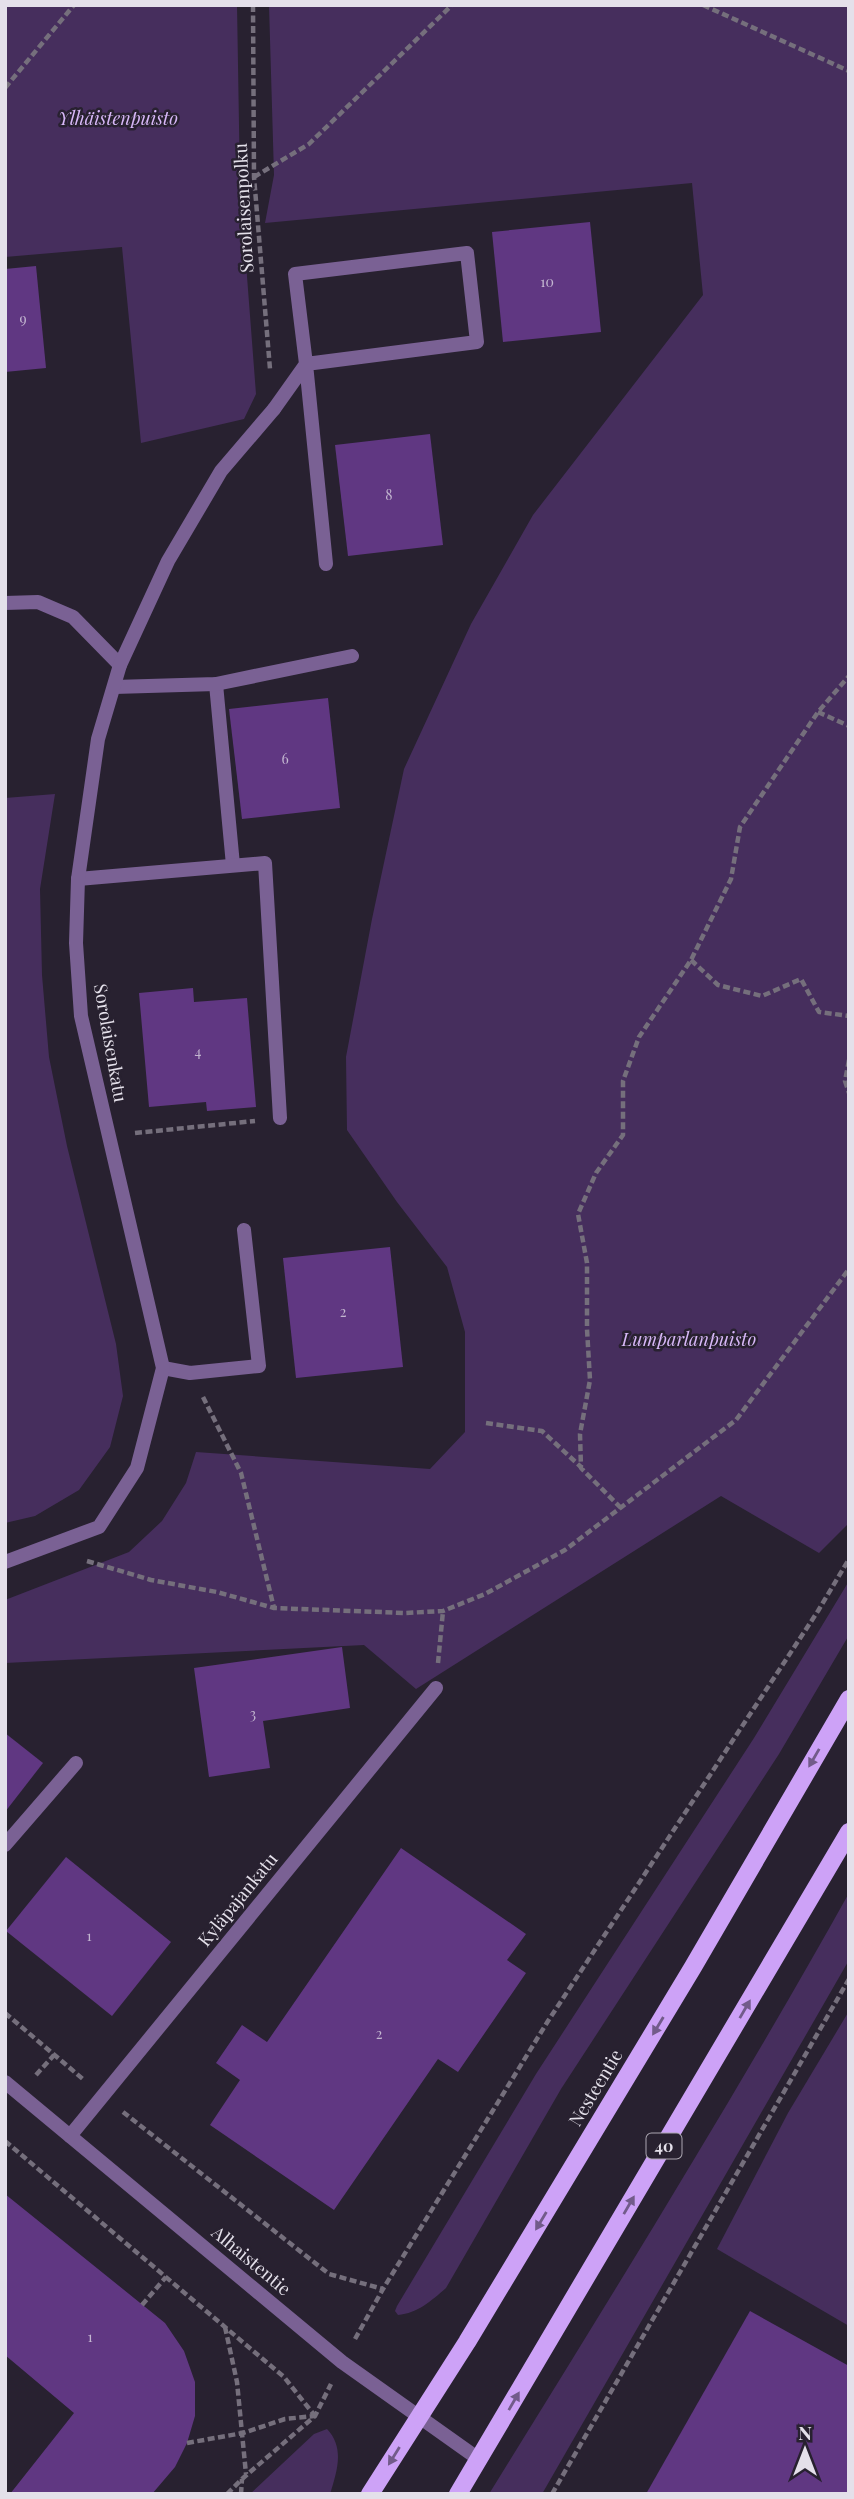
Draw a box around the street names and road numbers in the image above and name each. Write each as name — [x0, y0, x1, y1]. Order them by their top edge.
street label: Sorolaisenpolku — [228, 142, 258, 274]
street label: Sorolaisenkatu — [89, 982, 133, 1104]
street label: Kyläpajankatu — [192, 1847, 283, 1951]
street label: Nesteentie — [563, 2045, 627, 2130]
road number: 40 — [646, 2134, 682, 2158]
street label: Alhaistentie — [206, 2219, 296, 2300]

